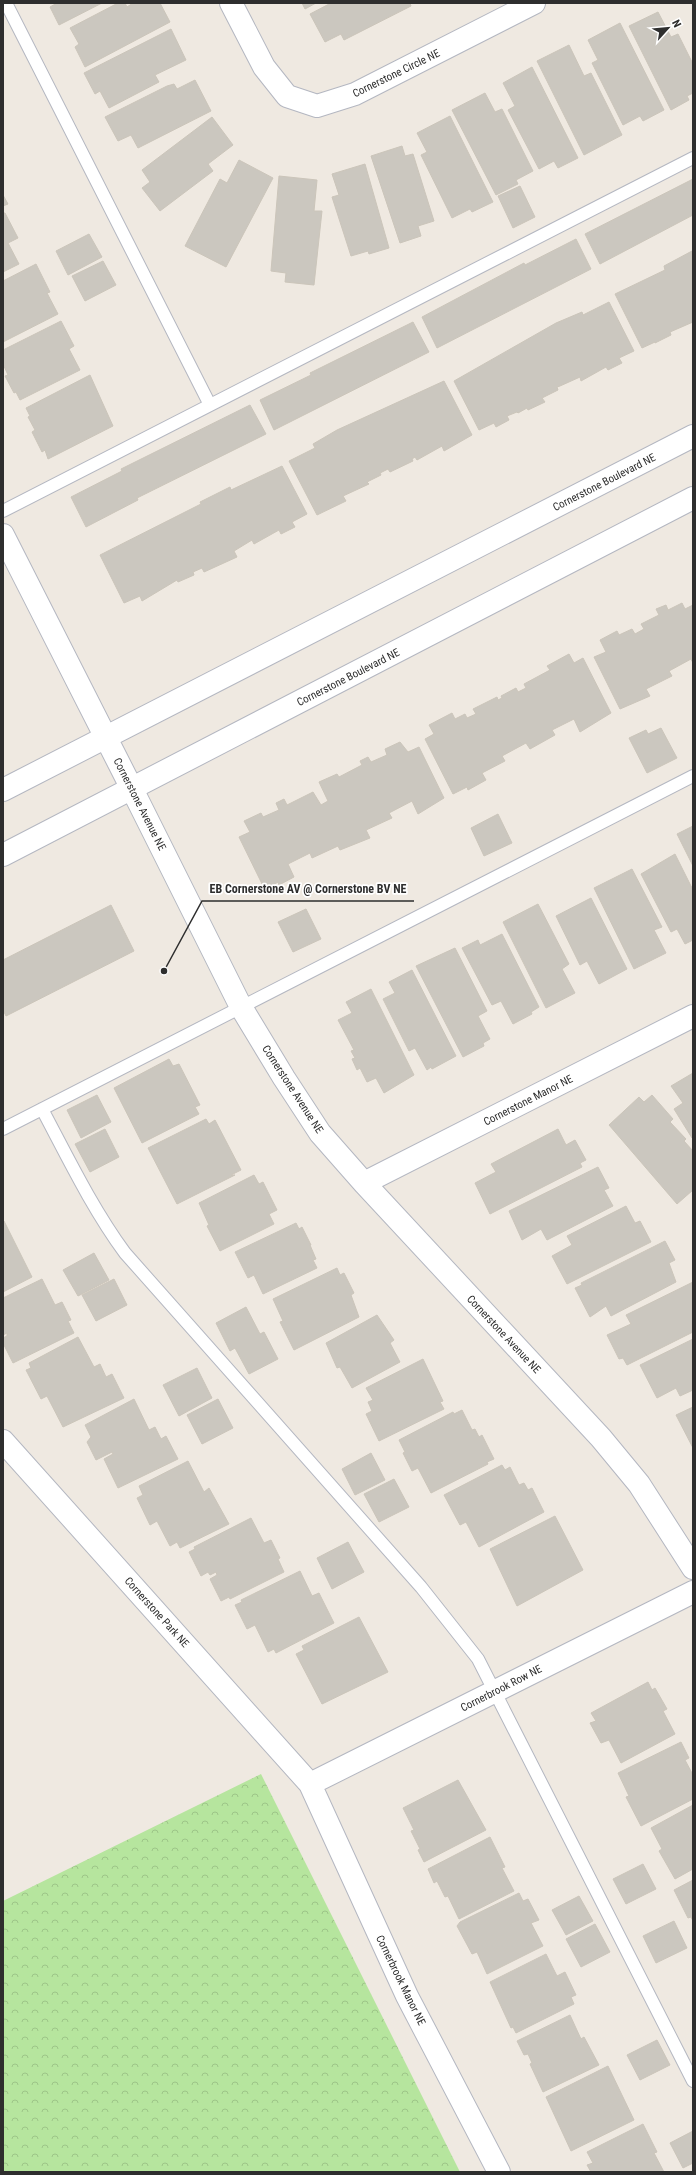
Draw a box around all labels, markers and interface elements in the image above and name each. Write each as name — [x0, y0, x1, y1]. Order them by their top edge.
north arrow — [648, 8, 688, 48]
text: N — [669, 18, 684, 30]
street label: Cornerstone Circle NE — [351, 47, 442, 100]
street label: Cornerstone Boulevard NE — [551, 451, 658, 514]
street label: Cornerstone Boulevard NE — [295, 646, 402, 709]
street label: Cornerstone Avenue NE — [111, 756, 169, 853]
callout: EB Cornerstone AV @ Cornerstone BV NE — [202, 877, 414, 901]
text: EB Cornerstone AV @ Cornerstone BV NE — [210, 882, 406, 896]
street label: Cornerstone Avenue NE — [259, 1043, 326, 1136]
street label: Cornerstone Manor NE — [482, 1072, 575, 1129]
street label: Cornerstone Avenue NE — [464, 1293, 544, 1377]
street label: Cornerstone Park NE — [122, 1575, 192, 1651]
street label: Cornerbrook Row NE — [458, 1662, 544, 1715]
street label: Cornerbrook Manor NE — [373, 1933, 428, 2028]

